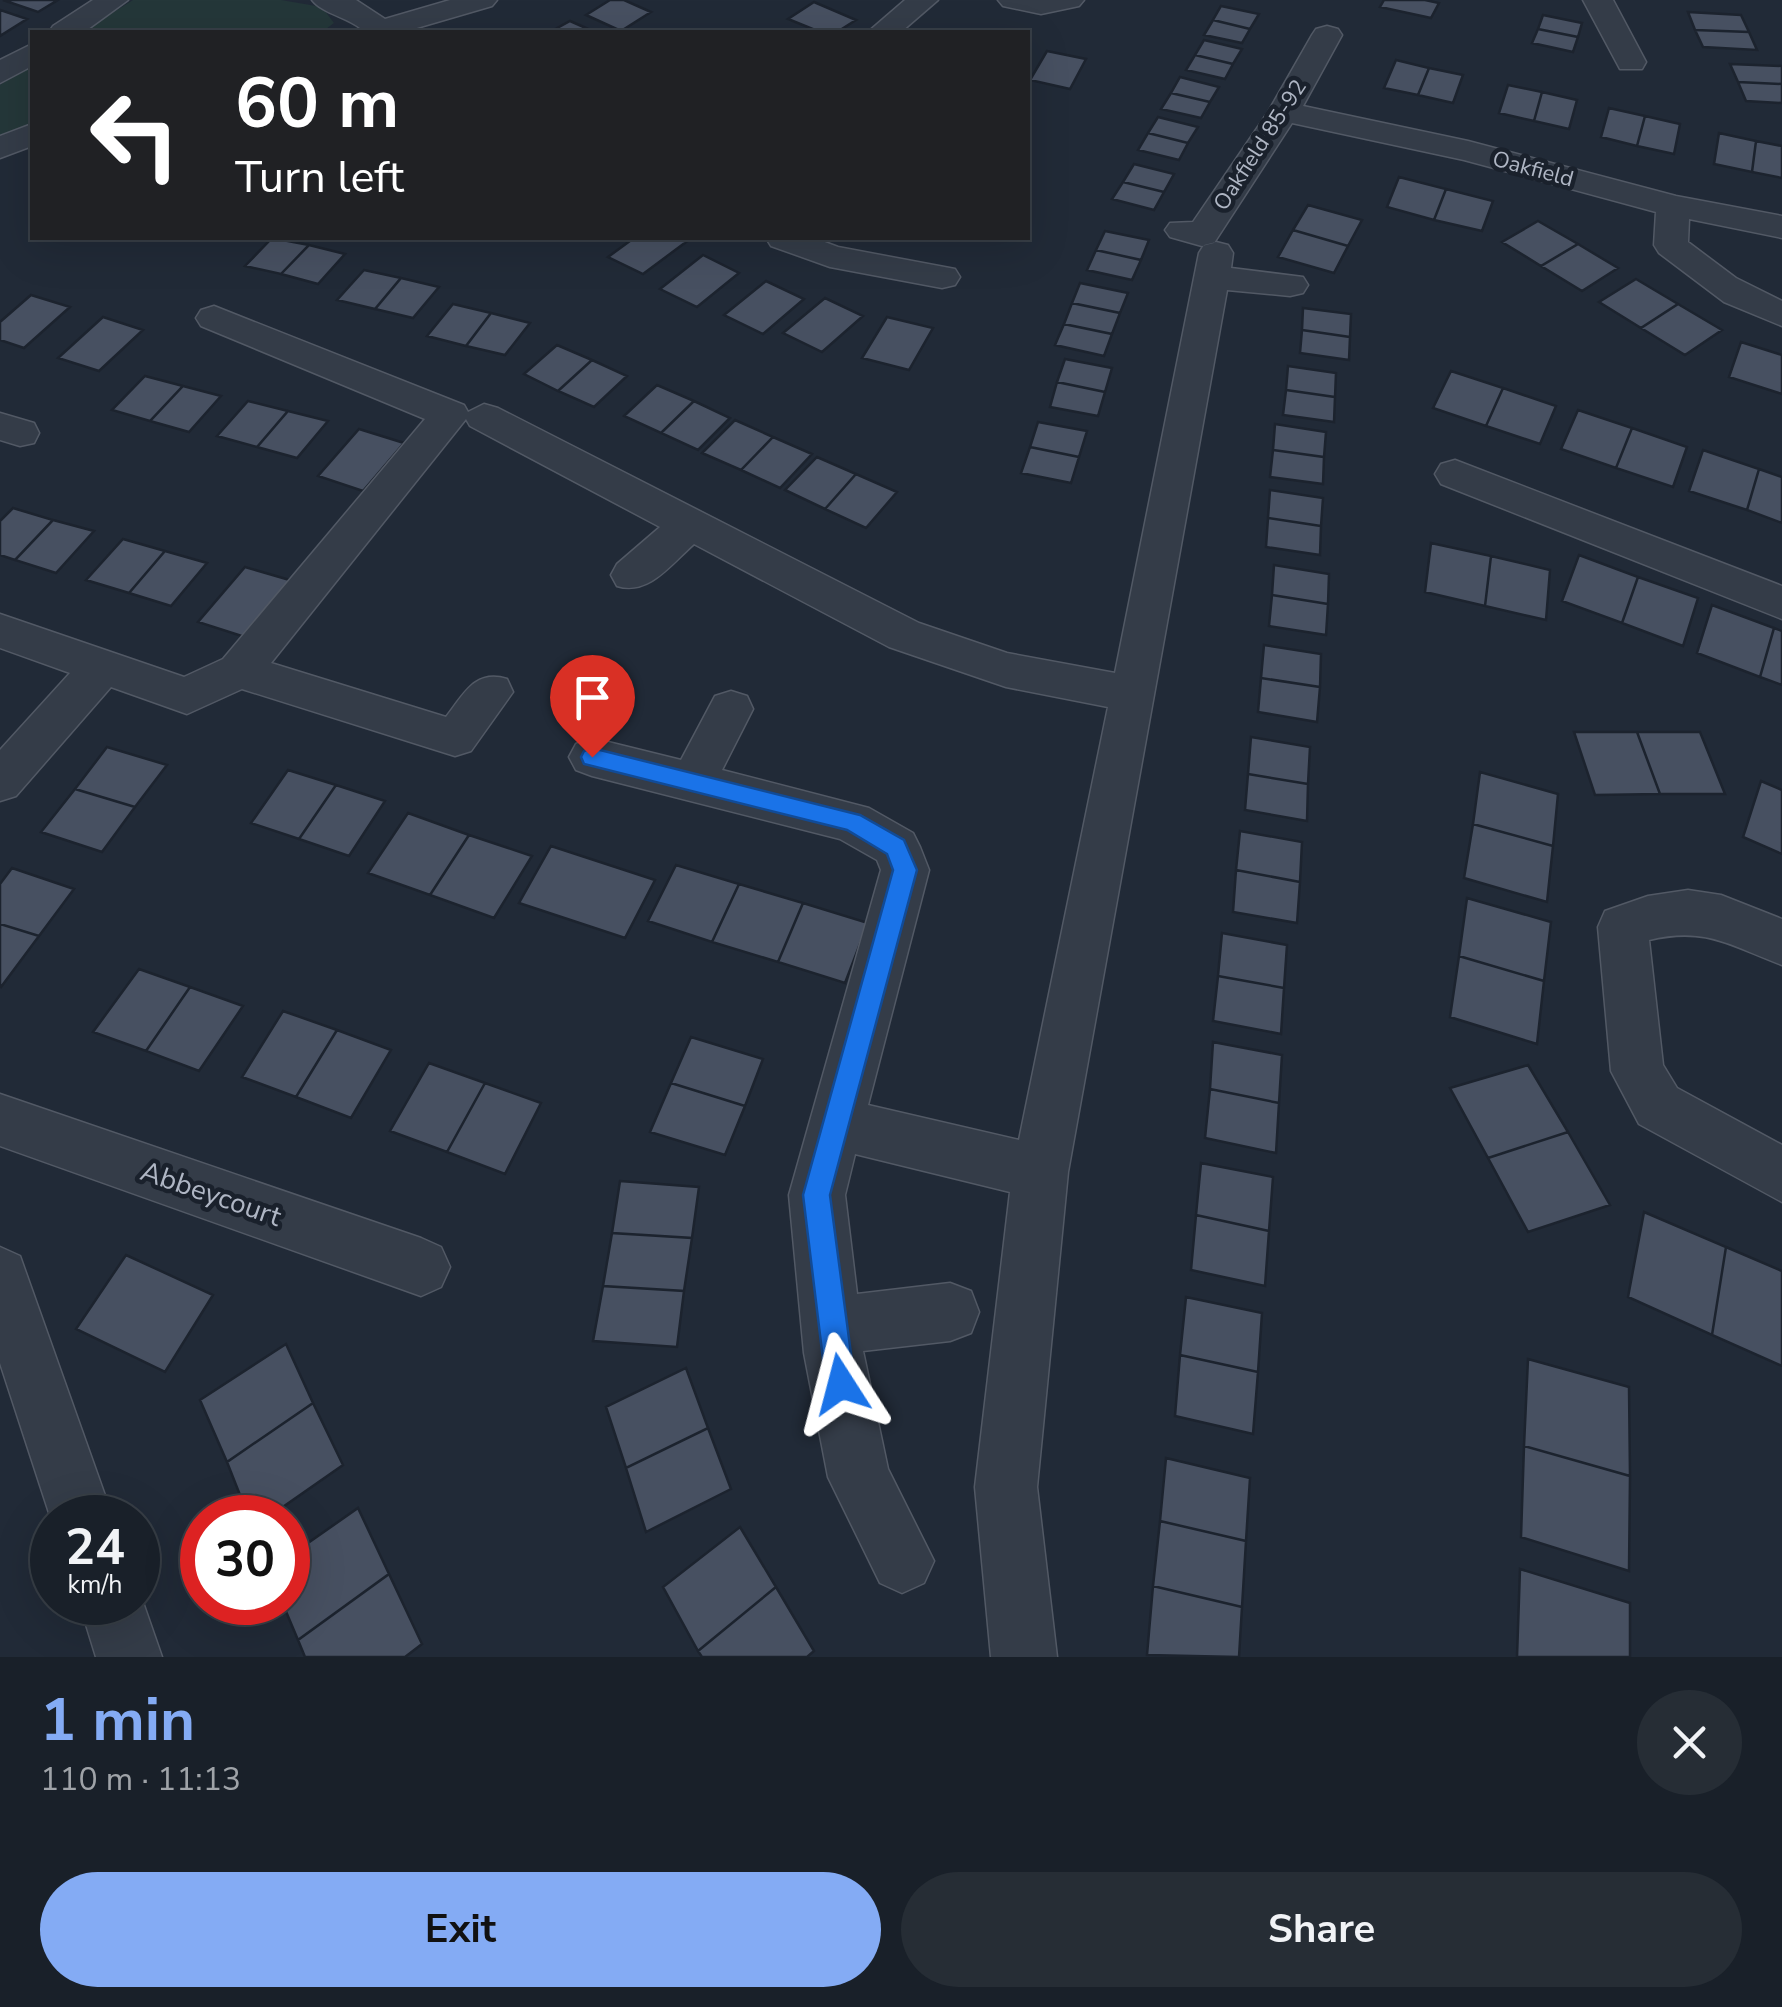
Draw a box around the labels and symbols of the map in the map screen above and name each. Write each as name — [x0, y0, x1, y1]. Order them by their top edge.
street label: Oakfield 85-92 — [1206, 74, 1314, 216]
street label: Oakfield — [1489, 144, 1577, 194]
pin — [550, 655, 635, 758]
street label: Abbeycourt — [136, 1152, 287, 1236]
position arrow — [789, 1332, 893, 1436]
speed limit sign: 30 — [180, 1495, 310, 1625]

